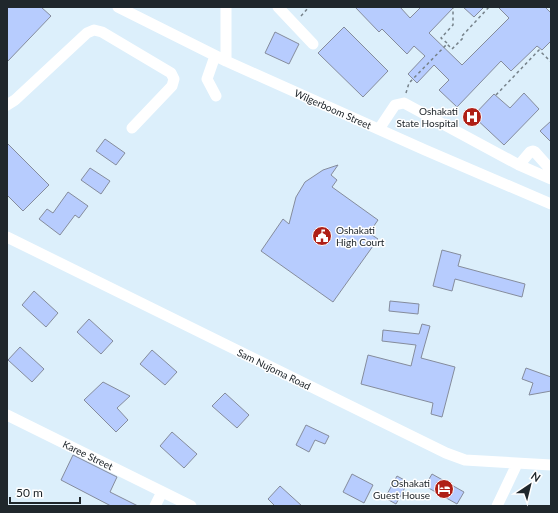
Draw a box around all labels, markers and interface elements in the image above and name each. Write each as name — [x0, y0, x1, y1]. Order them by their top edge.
street label: Wilgerboom Street — [293, 87, 374, 132]
place label: Oshakati State Hospital — [397, 105, 458, 129]
hospital icon: Oshakati State Hospital — [461, 106, 483, 128]
place label: Oshakati High Court — [336, 224, 385, 248]
public building icon: Oshakati High Court — [311, 225, 333, 247]
street label: Sam Nujoma Road — [235, 346, 313, 392]
street label: Karee Street — [61, 438, 115, 473]
north arrow — [510, 465, 550, 505]
text: N — [529, 469, 543, 484]
place label: Oshakati Guest House — [373, 477, 430, 501]
hotel icon: Oshakati Guest House — [433, 478, 455, 500]
scale bar — [10, 479, 80, 505]
text: 50 m — [16, 485, 43, 500]

